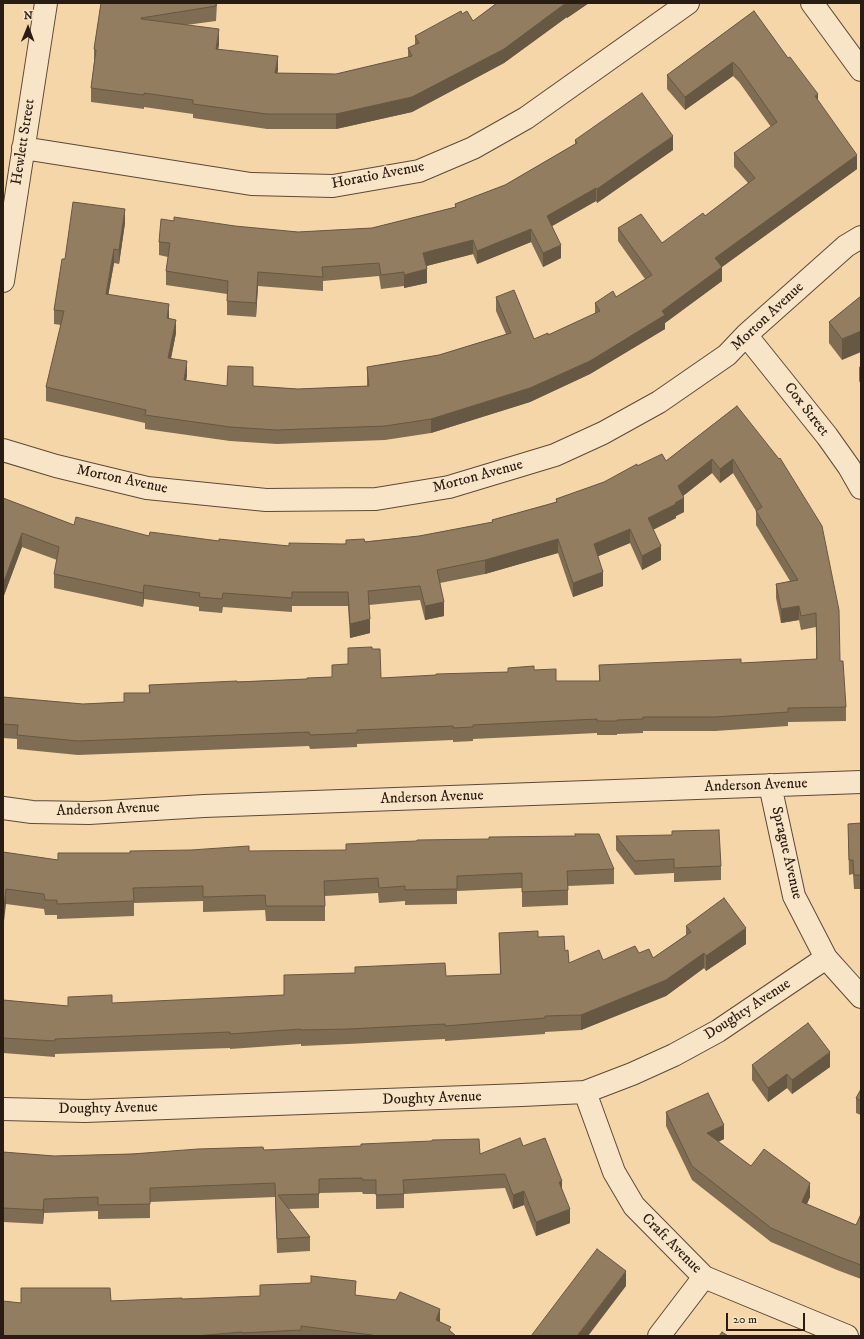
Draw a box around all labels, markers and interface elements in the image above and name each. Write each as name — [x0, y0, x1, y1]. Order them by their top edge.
north arrow — [8, 8, 48, 48]
text: N — [24, 9, 33, 23]
street label: Hewlett Street — [8, 98, 40, 186]
street label: Horatio Avenue — [330, 158, 426, 194]
street label: Morton Avenue — [728, 279, 808, 355]
street label: Cox Street — [779, 380, 833, 440]
street label: Morton Avenue — [431, 456, 525, 498]
street label: Morton Avenue — [75, 462, 169, 498]
street label: Anderson Avenue — [704, 775, 808, 797]
street label: Anderson Avenue — [380, 787, 484, 809]
street label: Anderson Avenue — [56, 799, 160, 821]
street label: Sprague Avenue — [767, 805, 805, 901]
street label: Doughty Avenue — [702, 975, 794, 1045]
street label: Doughty Avenue — [382, 1088, 482, 1110]
street label: Doughty Avenue — [58, 1099, 158, 1119]
street label: Craft Avenue — [637, 1210, 705, 1278]
scale bar — [728, 1305, 807, 1331]
text: 20 m — [733, 1312, 757, 1327]

